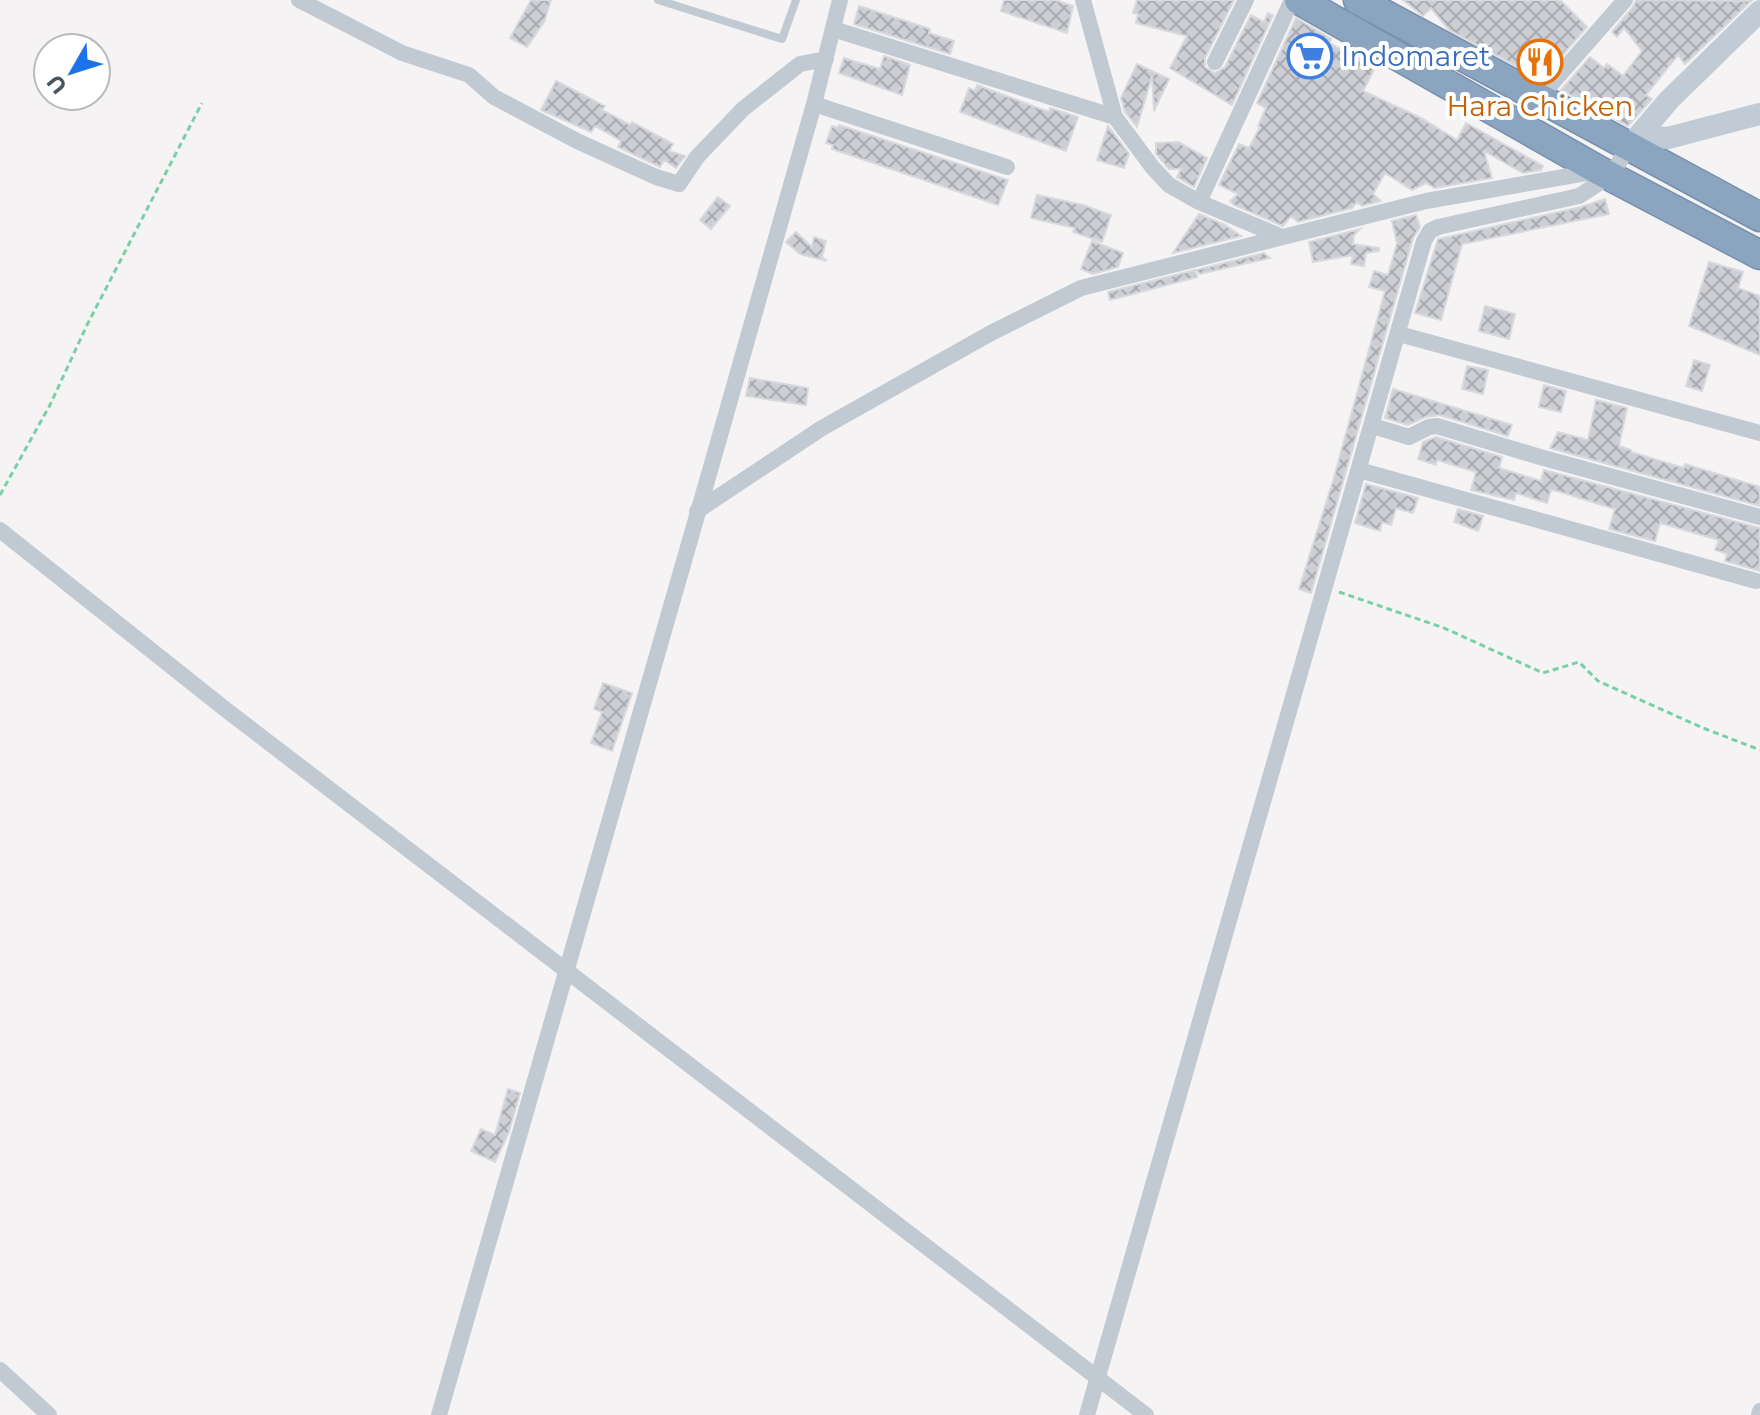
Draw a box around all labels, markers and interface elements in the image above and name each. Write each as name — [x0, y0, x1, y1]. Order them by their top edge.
north arrow — [32, 32, 112, 112]
supermarket icon: Indomaret — [1286, 32, 1334, 80]
restaurant icon: Hara Chicken — [1516, 38, 1564, 86]
place label: Indomaret — [1341, 39, 1490, 73]
text: U — [41, 69, 73, 100]
place label: Hara Chicken — [1446, 89, 1634, 123]

